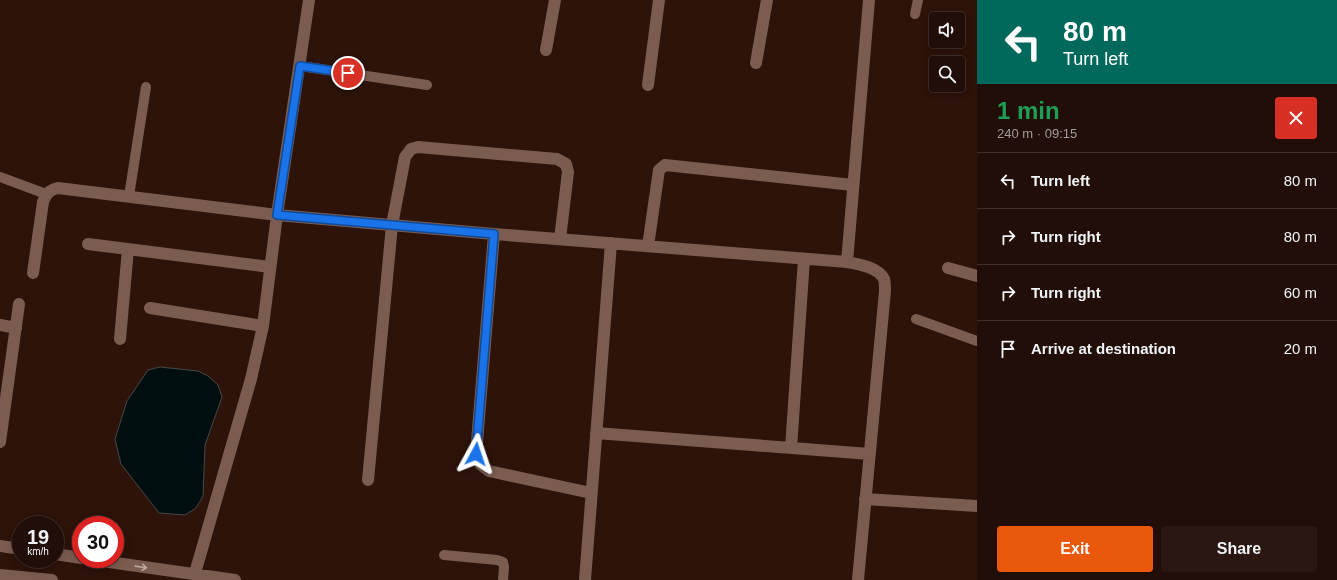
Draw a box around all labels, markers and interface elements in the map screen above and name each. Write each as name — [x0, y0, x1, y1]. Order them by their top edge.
map controls — [929, 12, 965, 92]
button: sound — [929, 12, 965, 48]
icon: left — [997, 16, 1049, 68]
text: 80 m — [1063, 16, 1127, 47]
text: Turn left — [1063, 49, 1128, 69]
pin — [331, 56, 365, 90]
button: search — [929, 56, 965, 92]
icon: arrive — [337, 62, 359, 84]
text: 1 min — [997, 97, 1060, 124]
button: close — [1275, 97, 1317, 139]
text: 240 m · 09:15 — [997, 126, 1077, 141]
icon: left — [997, 170, 1019, 192]
text: Turn left — [1031, 172, 1090, 189]
text: 80 m — [1284, 172, 1317, 189]
icon: right — [997, 226, 1019, 248]
text: Turn right — [1031, 228, 1101, 245]
text: 80 m — [1284, 228, 1317, 245]
icon: right — [997, 282, 1019, 304]
text: Turn right — [1031, 284, 1101, 301]
text: 60 m — [1284, 284, 1317, 301]
icon: arrive — [997, 338, 1019, 360]
text: Arrive at destination — [1031, 340, 1176, 357]
text: 20 m — [1284, 340, 1317, 357]
position arrow — [455, 433, 497, 475]
speed limit sign: 30 — [72, 516, 124, 568]
text: 19 — [27, 526, 49, 548]
button: Exit — [997, 526, 1153, 572]
button: Share — [1161, 526, 1317, 572]
text: km/h — [27, 546, 49, 557]
one-way arrow — [134, 563, 147, 571]

